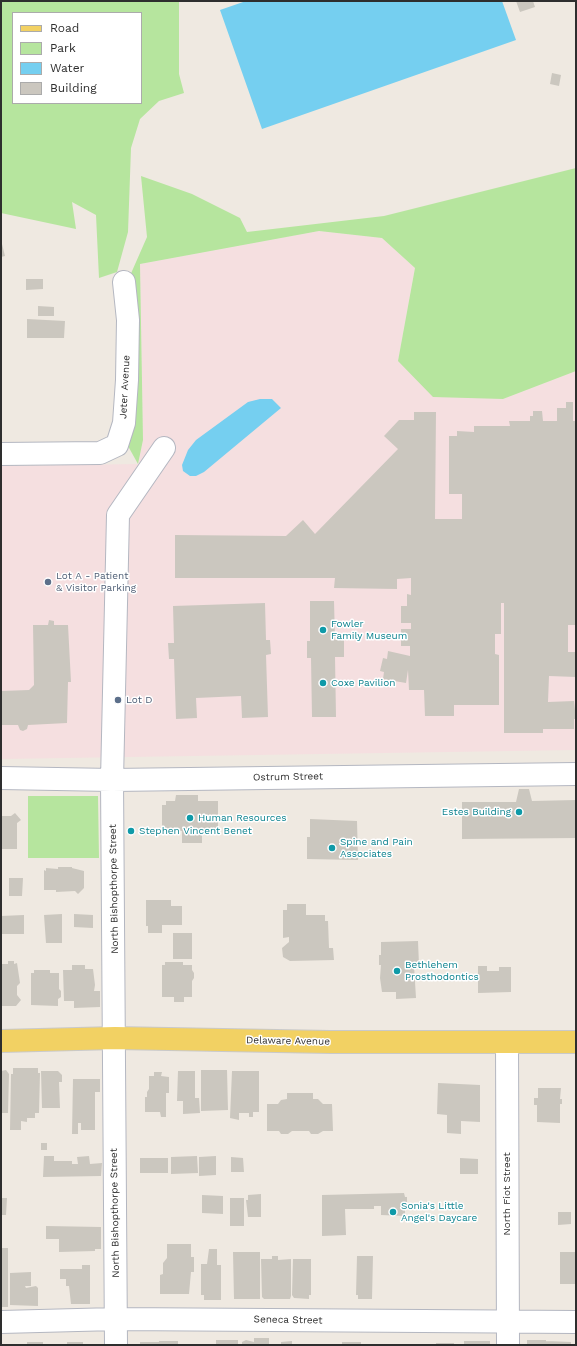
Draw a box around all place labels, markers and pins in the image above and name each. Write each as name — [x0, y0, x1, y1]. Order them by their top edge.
place label: Lot A - Patient & Visitor Parking — [56, 570, 136, 594]
marker: Lot A - Patient & Visitor Parking — [43, 577, 53, 587]
place label: Fowler Family Museum — [331, 618, 407, 642]
marker: Fowler Family Museum — [318, 625, 328, 635]
place label: Coxe Pavilion — [331, 677, 395, 689]
marker: Coxe Pavilion — [318, 678, 328, 688]
place label: Lot D — [126, 694, 153, 706]
marker: Lot D — [113, 695, 123, 705]
place label: Estes Building — [442, 806, 511, 818]
marker: Estes Building — [514, 807, 524, 817]
place label: Human Resources — [198, 812, 286, 824]
marker: Human Resources — [185, 813, 195, 823]
place label: Stephen Vincent Benet — [139, 825, 252, 837]
marker: Stephen Vincent Benet — [126, 826, 136, 836]
place label: Spine and Pain Associates — [340, 836, 413, 860]
marker: Spine and Pain Associates — [327, 843, 337, 853]
place label: Bethlehem Prosthodontics — [405, 959, 479, 982]
marker: Bethlehem Prosthodontics — [392, 966, 402, 976]
place label: Sonia's Little Angel's Daycare — [401, 1200, 477, 1224]
marker: Sonia's Little Angel's Daycare — [388, 1207, 398, 1217]

